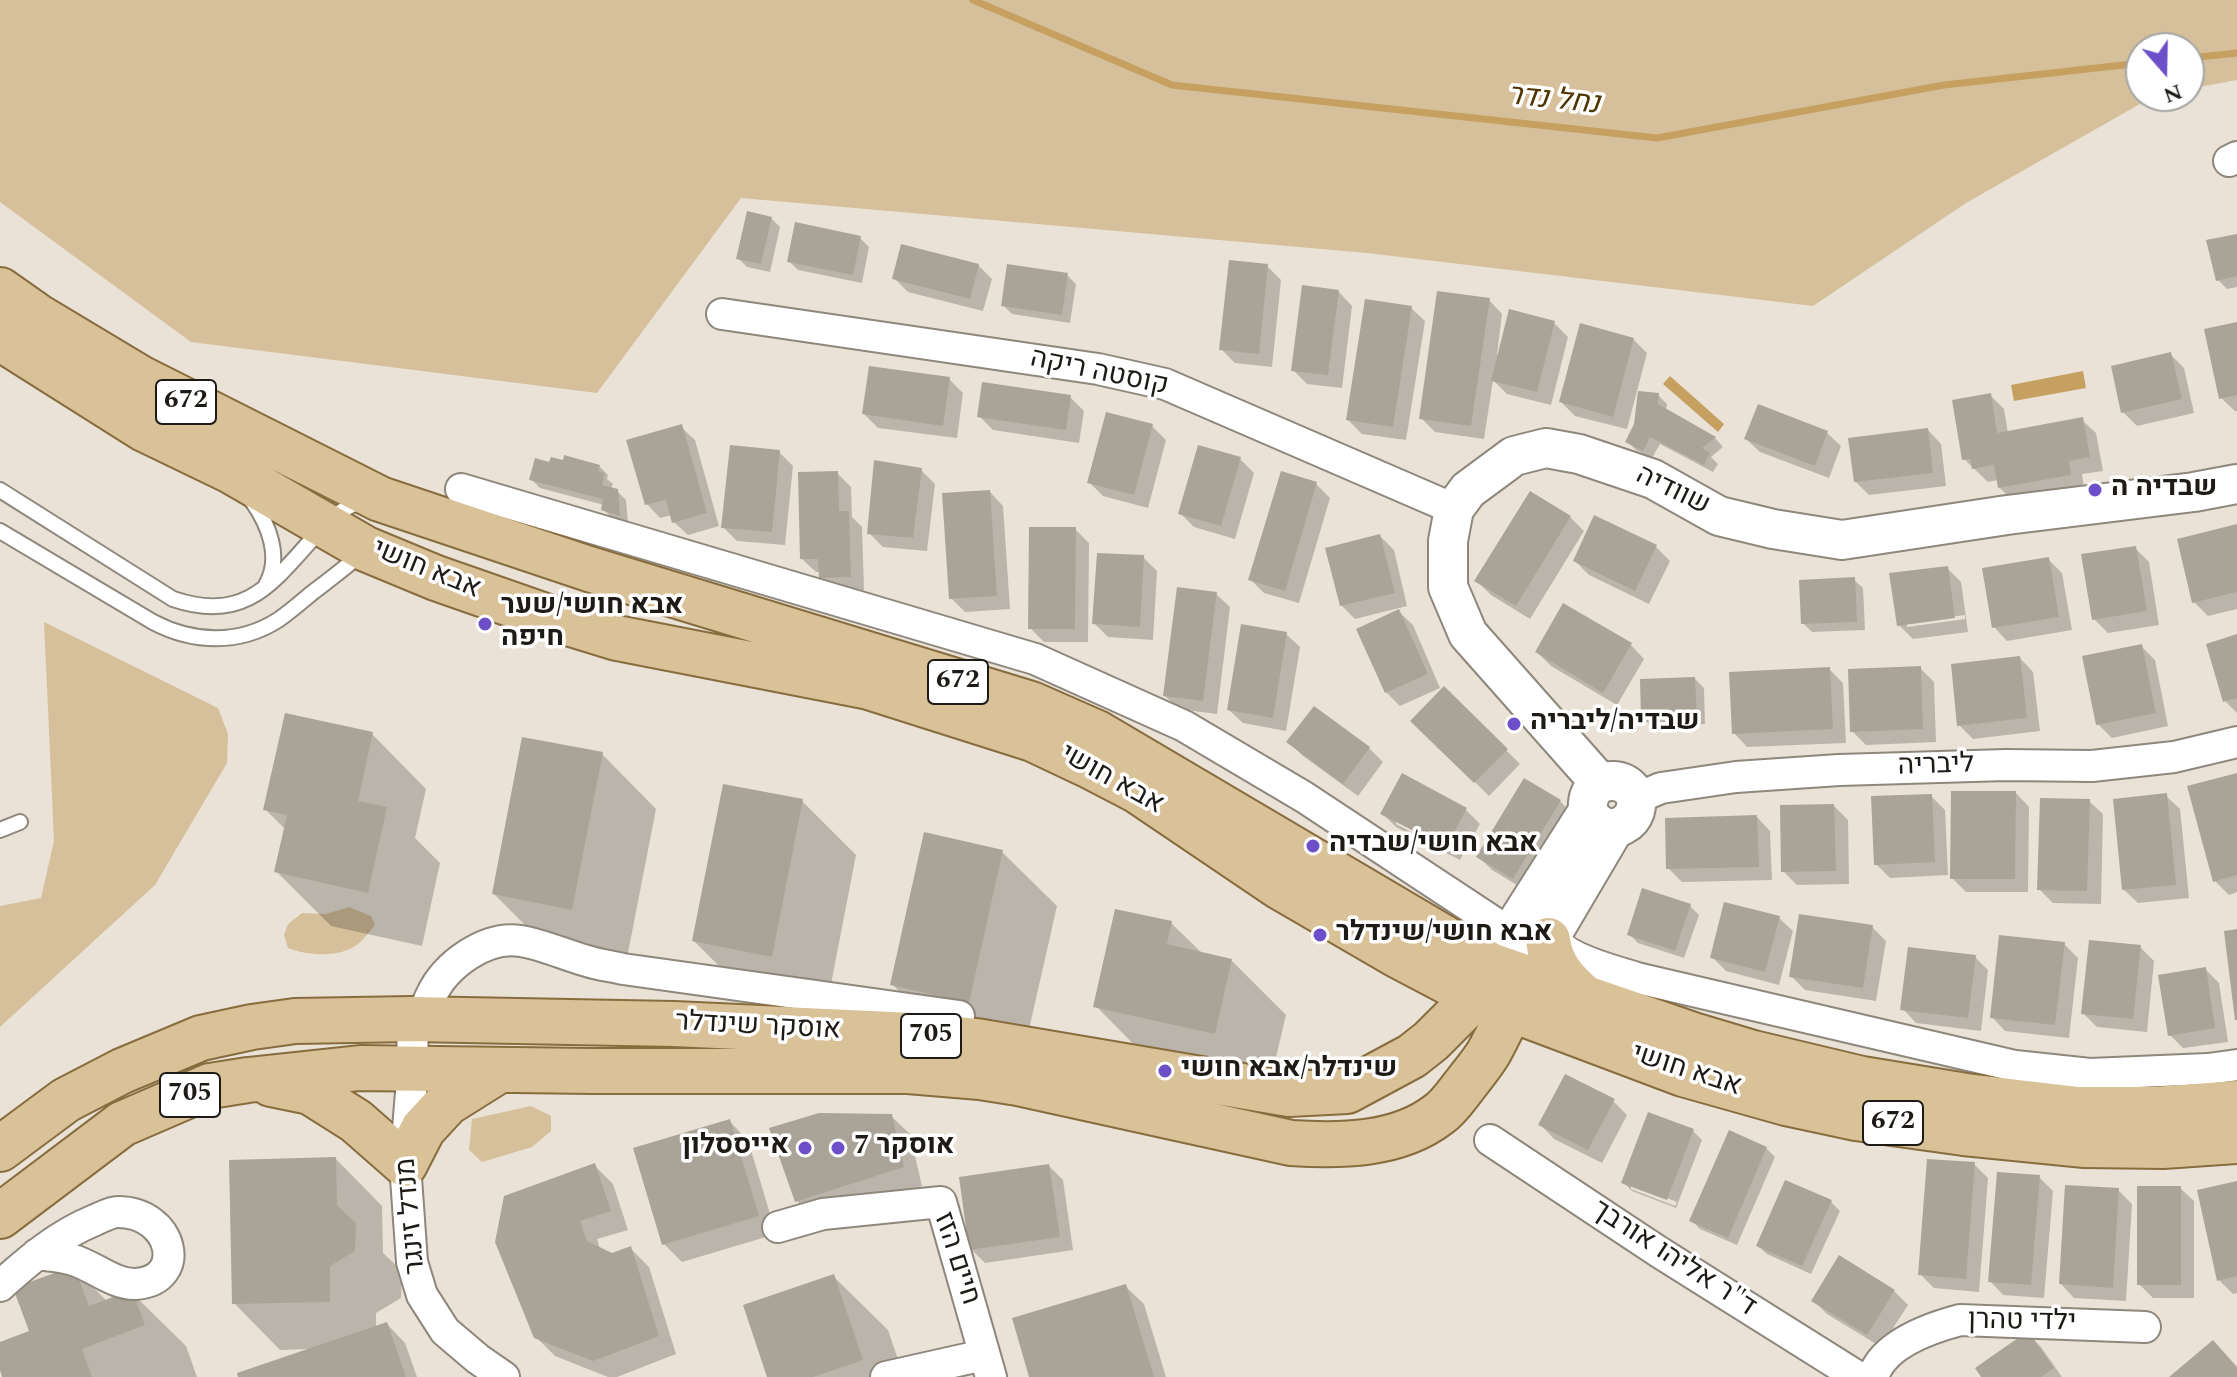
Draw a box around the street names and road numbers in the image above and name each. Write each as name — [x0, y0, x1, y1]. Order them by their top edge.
street label: קוסטה ריקה — [1027, 343, 1171, 405]
road number: 672 — [156, 380, 216, 424]
street label: שוודיה — [1629, 460, 1715, 524]
street label: אבא חושי — [367, 534, 485, 608]
road number: 672 — [928, 660, 988, 704]
street label: אבא חושי — [1053, 739, 1169, 823]
street label: ליבריה — [1897, 749, 1975, 785]
street label: אוסקר שינדלר — [674, 1007, 842, 1049]
road number: 705 — [901, 1014, 961, 1058]
street label: אבא חושי — [1627, 1038, 1745, 1106]
road number: 705 — [160, 1073, 220, 1117]
road number: 672 — [1863, 1101, 1923, 1145]
street label: מנדל זינגר — [391, 1156, 435, 1276]
street label: ד"ר אליהו אורבך — [1585, 1194, 1761, 1326]
street label: חיים הזז — [924, 1209, 986, 1309]
street label: ילדי טהרן — [1968, 1305, 2076, 1341]

